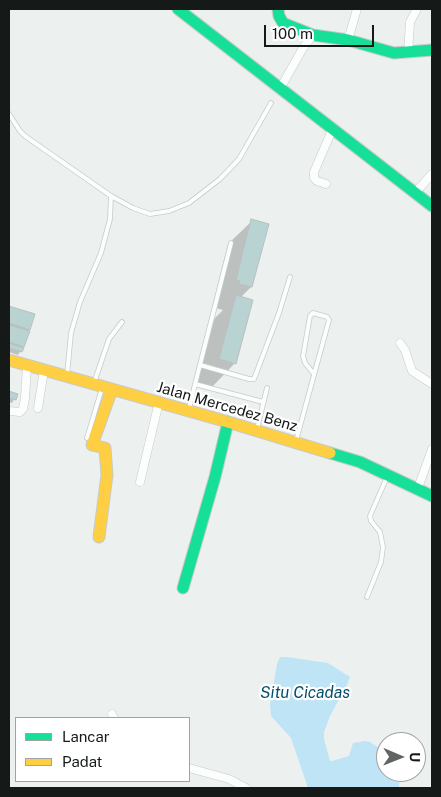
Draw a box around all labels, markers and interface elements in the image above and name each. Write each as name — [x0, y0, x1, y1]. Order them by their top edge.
scale bar — [266, 15, 376, 47]
text: 100 m — [272, 25, 313, 42]
street label: Jalan Mercedez Benz — [154, 378, 300, 436]
water label: Situ Cicadas — [260, 683, 350, 703]
legend — [15, 717, 190, 782]
text: Lancar — [62, 728, 110, 745]
north arrow — [376, 732, 426, 782]
text: U — [407, 752, 423, 762]
text: Padat — [62, 753, 102, 770]

